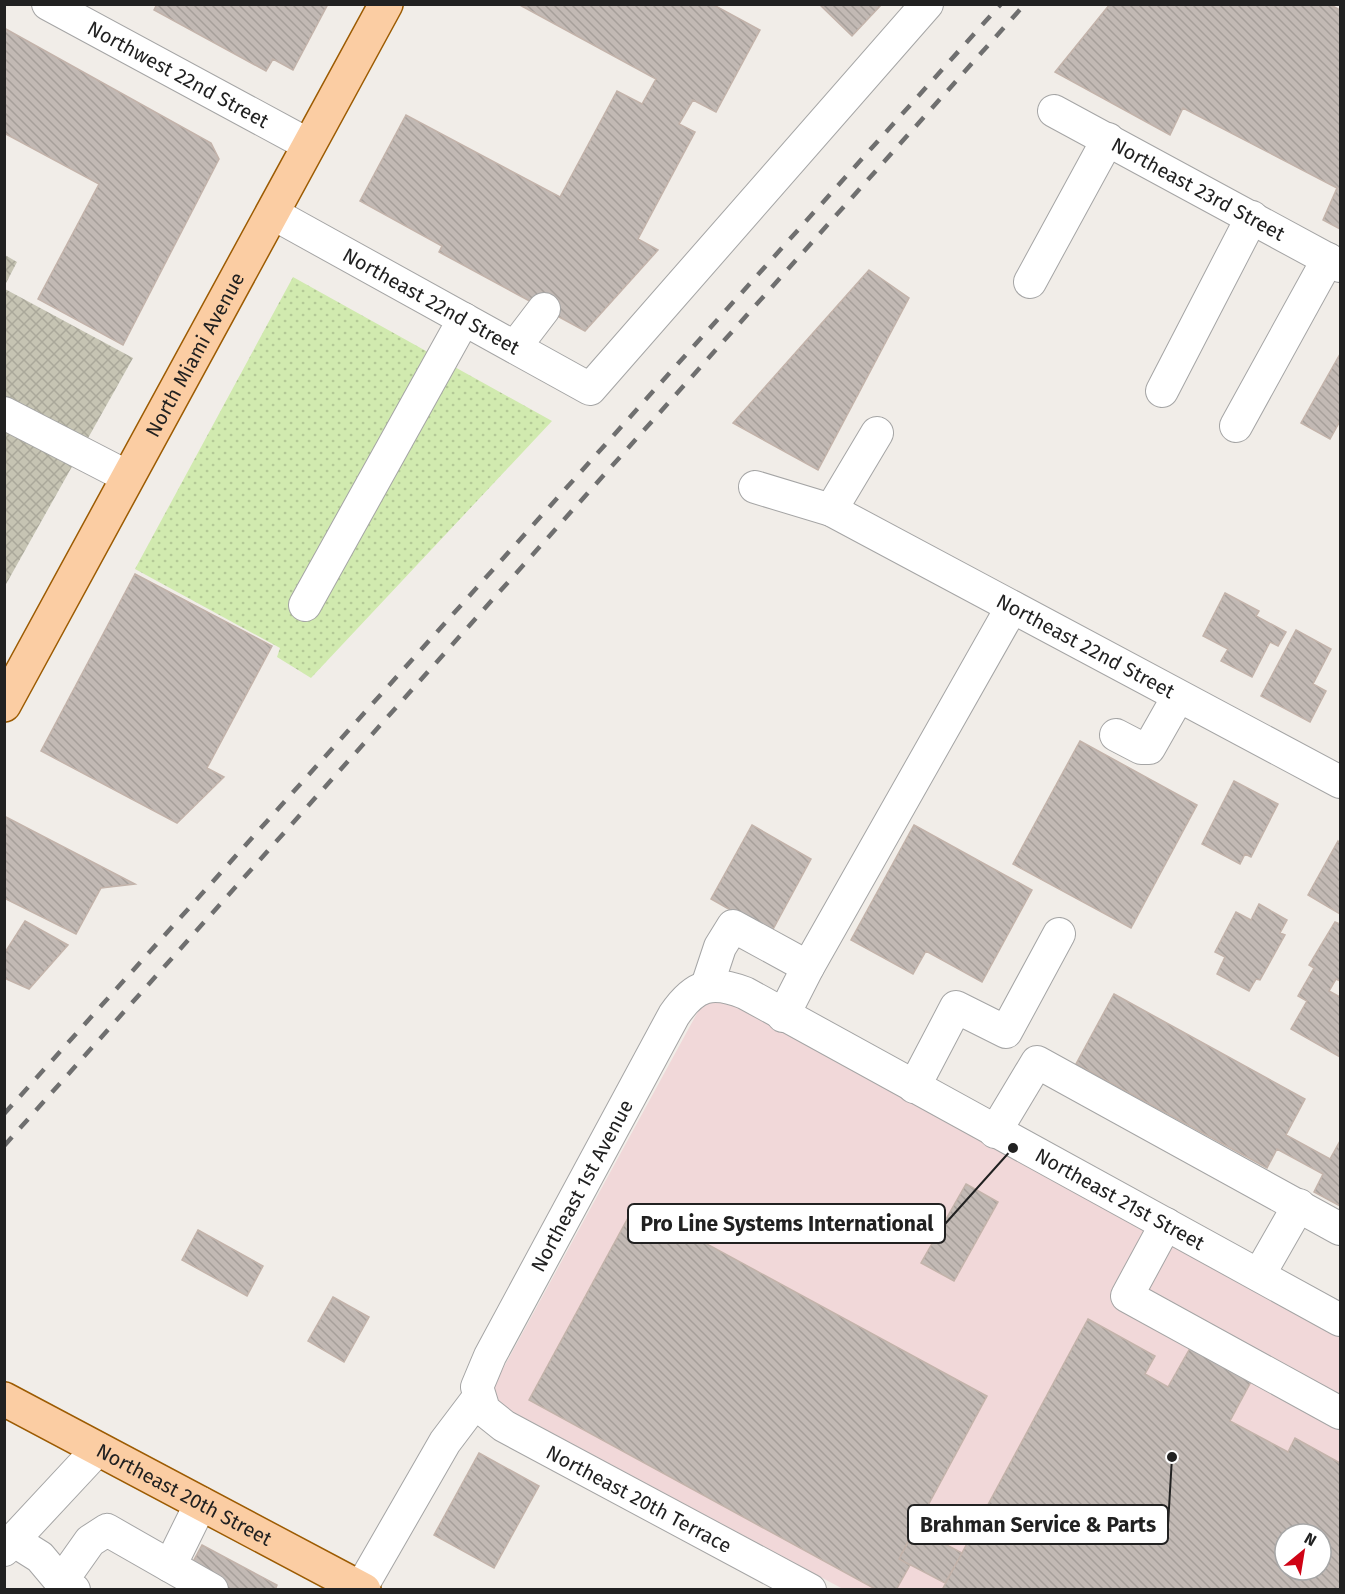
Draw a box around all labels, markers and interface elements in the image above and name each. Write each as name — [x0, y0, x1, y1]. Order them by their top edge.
street label: Northwest 22nd Street — [83, 16, 274, 133]
street label: Northeast 23rd Street — [1107, 132, 1290, 246]
street label: Northeast 22nd Street — [339, 243, 525, 360]
street label: North Miami Avenue — [140, 268, 249, 441]
street label: Northeast 22nd Street — [992, 589, 1179, 704]
street label: Northeast 1st Avenue — [526, 1095, 638, 1276]
street label: Northeast 21st Street — [1031, 1143, 1209, 1256]
callout: Pro Line Systems International — [628, 1204, 945, 1243]
text: Pro Line Systems International — [641, 1211, 934, 1237]
street label: Northeast 20th Street — [92, 1438, 277, 1551]
street label: Northeast 20th Terrace — [542, 1440, 736, 1558]
callout: Brahman Service & Parts — [908, 1505, 1168, 1544]
text: Brahman Service & Parts — [920, 1512, 1156, 1538]
north arrow — [1273, 1522, 1333, 1582]
text: N — [1301, 1529, 1320, 1550]

